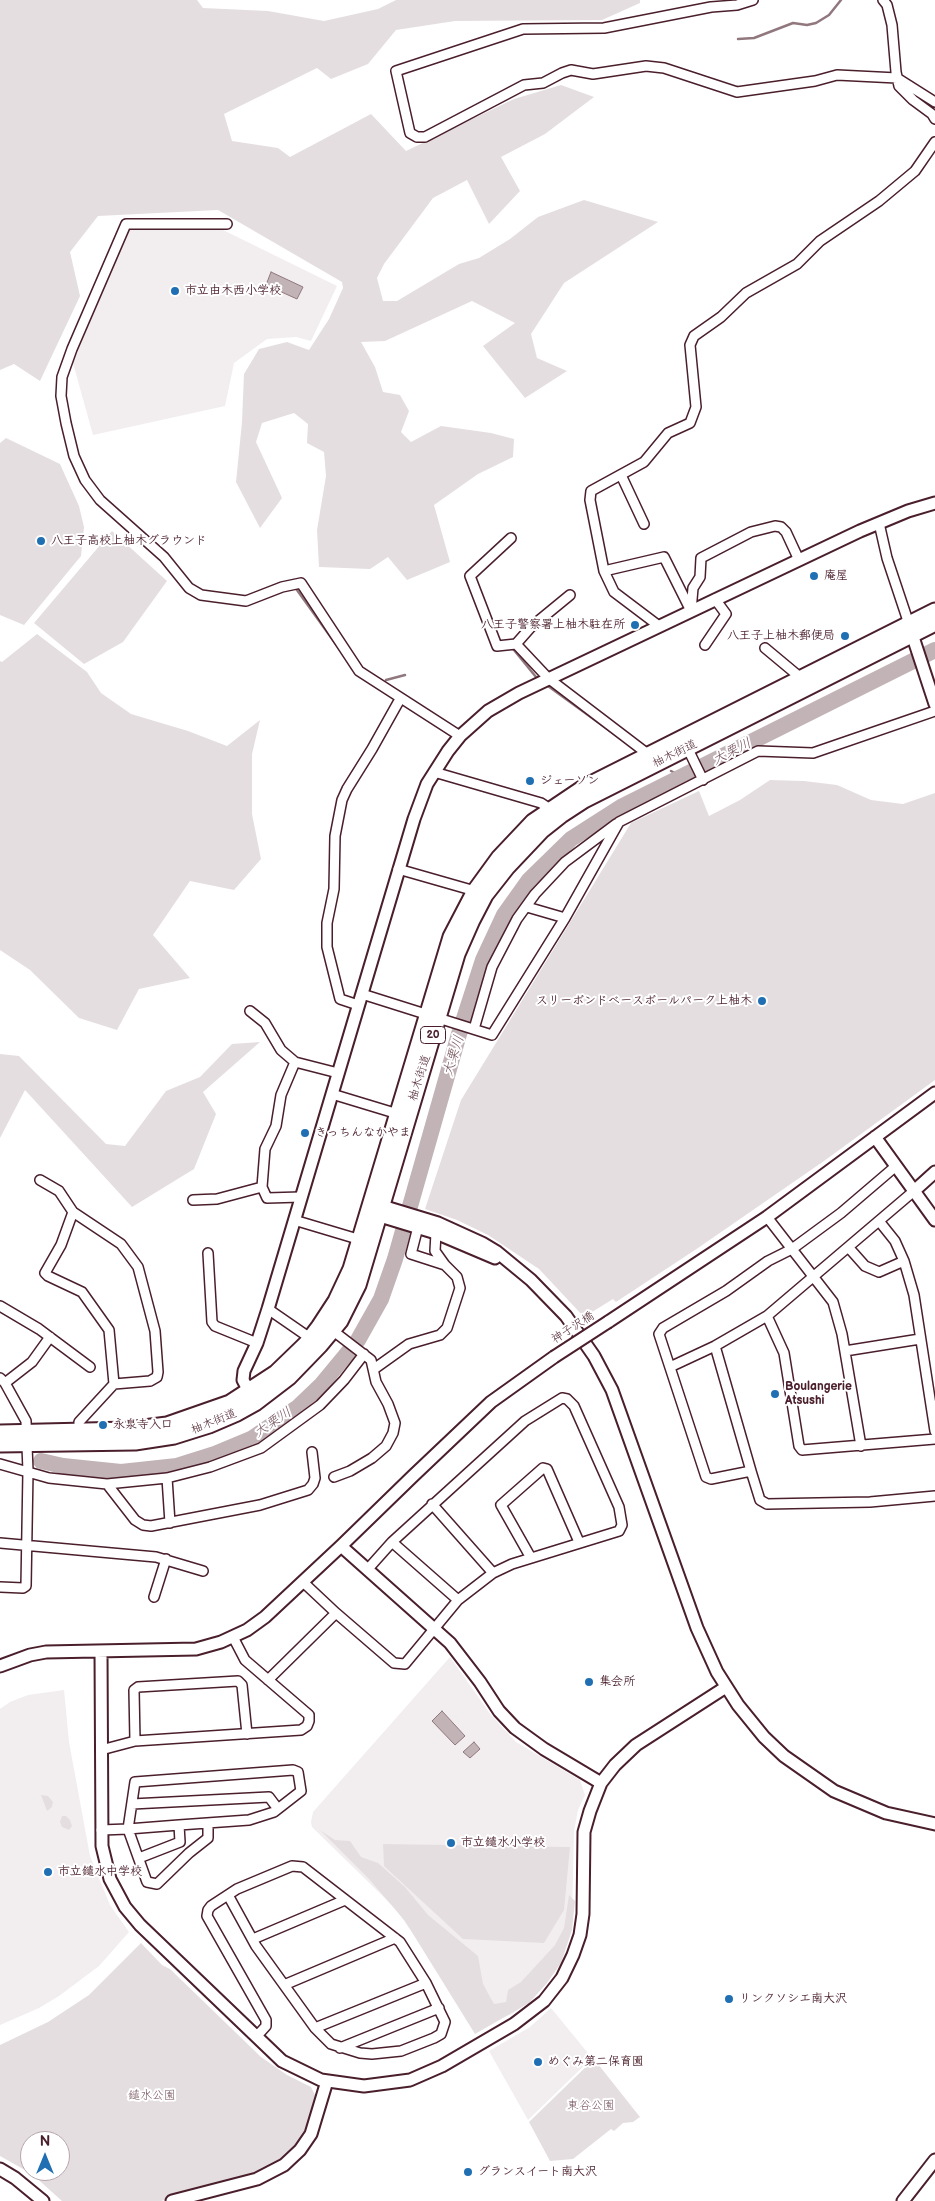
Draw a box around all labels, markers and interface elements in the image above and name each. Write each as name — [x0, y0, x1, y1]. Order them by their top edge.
place label: 市立由木西小学校 — [185, 284, 281, 298]
marker: 市立由木西小学校 — [169, 285, 181, 297]
place label: 八王子高校上柚木グラウンド — [51, 534, 207, 548]
marker: 八王子高校上柚木グラウンド — [35, 535, 47, 547]
place label: 庵屋 — [824, 569, 848, 583]
marker: 庵屋 — [808, 570, 820, 582]
place label: 八王子警察署上柚木駐在所 — [481, 618, 625, 632]
marker: 八王子警察署上柚木駐在所 — [629, 619, 641, 631]
place label: 八王子上柚木郵便局 — [727, 629, 835, 643]
marker: 八王子上柚木郵便局 — [839, 630, 851, 642]
water label: 大栗川 — [709, 735, 755, 769]
street label: 柚木街道 — [650, 737, 700, 771]
place label: ジェーソン — [540, 774, 599, 788]
marker: ジェーソン — [524, 775, 536, 787]
place label: スリーボンドベースボールパーク上柚木 — [536, 994, 752, 1008]
marker: スリーボンドベースボールパーク上柚木 — [756, 995, 768, 1007]
road number: 20 — [420, 1026, 446, 1044]
water label: 大栗川 — [440, 1033, 468, 1079]
street label: 柚木街道 — [406, 1053, 434, 1103]
place label: きっちんなかやま — [315, 1126, 411, 1140]
marker: きっちんなかやま — [299, 1127, 311, 1139]
street label: 神子沢橋 — [549, 1309, 597, 1347]
place label: Boulangerie Atsushi — [785, 1380, 852, 1408]
marker: Boulangerie Atsushi — [769, 1388, 781, 1400]
water label: 大栗川 — [251, 1404, 295, 1442]
street label: 柚木街道 — [189, 1406, 239, 1438]
place label: 永泉寺入口 — [113, 1418, 173, 1432]
marker: 永泉寺入口 — [97, 1419, 109, 1431]
place label: 集会所 — [599, 1675, 635, 1689]
marker: 集会所 — [583, 1676, 595, 1688]
place label: 市立鑓水小学校 — [461, 1836, 545, 1850]
marker: 市立鑓水小学校 — [445, 1837, 457, 1849]
place label: 市立鑓水中学校 — [58, 1865, 142, 1879]
marker: 市立鑓水中学校 — [42, 1866, 54, 1878]
place label: リンクソシエ南大沢 — [739, 1992, 847, 2006]
marker: リンクソシエ南大沢 — [723, 1993, 735, 2005]
place label: めぐみ第二保育園 — [548, 2055, 644, 2069]
marker: めぐみ第二保育園 — [532, 2056, 544, 2068]
park label: 鑓水公園 — [128, 2089, 176, 2103]
park label: 東谷公園 — [567, 2099, 615, 2113]
north arrow — [20, 2131, 70, 2181]
text: N — [40, 2133, 50, 2150]
place label: グランスイート南大沢 — [478, 2165, 597, 2179]
marker: グランスイート南大沢 — [462, 2166, 474, 2178]

